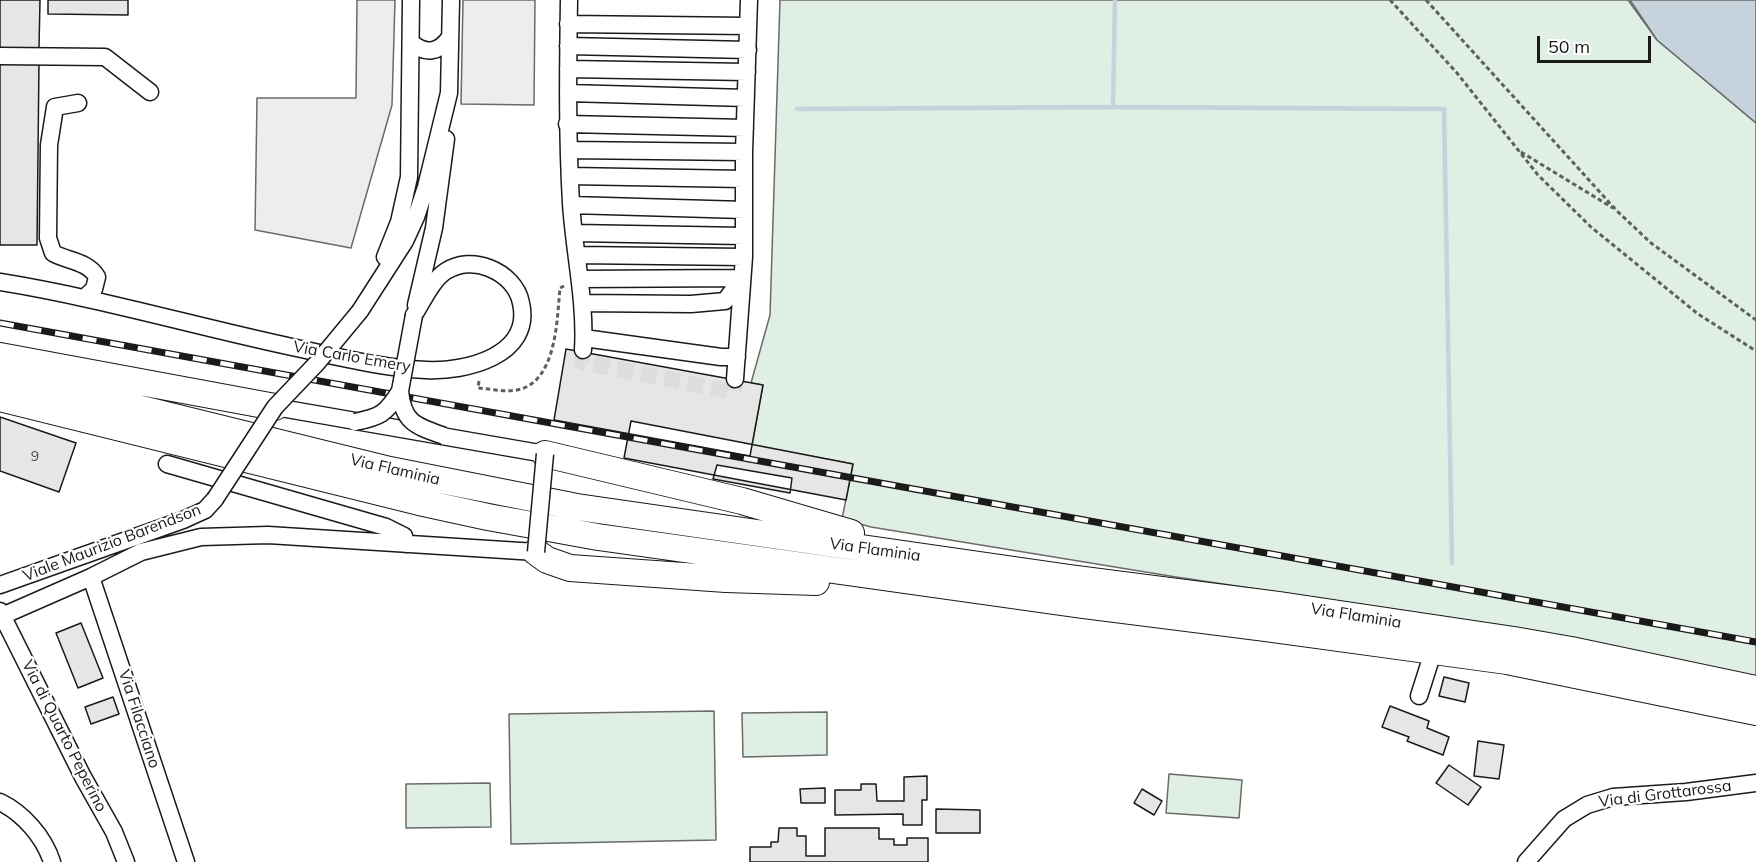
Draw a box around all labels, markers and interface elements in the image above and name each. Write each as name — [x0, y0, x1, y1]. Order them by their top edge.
scale bar — [1540, 24, 1654, 62]
text: 50 m — [1548, 35, 1590, 58]
street label: Via Carlo Emery — [292, 337, 412, 377]
house number: 9 — [31, 449, 39, 465]
street label: Via Flaminia — [348, 450, 442, 490]
street label: Viale Maurizio Barendson — [20, 500, 204, 586]
street label: Via Flaminia — [828, 534, 922, 566]
street label: Via Flaminia — [1309, 599, 1403, 633]
street label: Via di Quarto Peperino — [17, 657, 111, 815]
street label: Via Filacciano — [114, 667, 164, 771]
street label: Via di Grottarossa — [1597, 776, 1733, 812]

